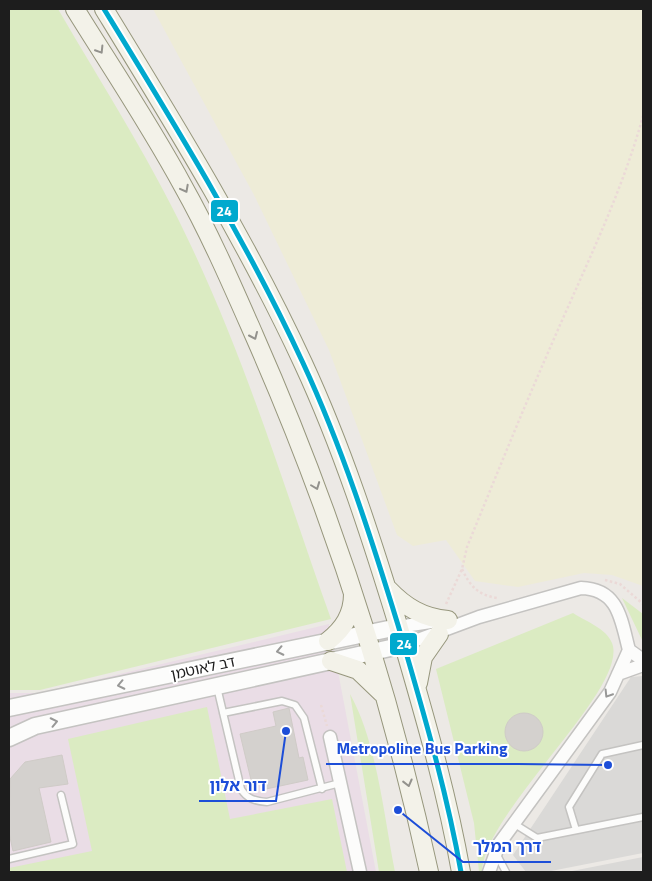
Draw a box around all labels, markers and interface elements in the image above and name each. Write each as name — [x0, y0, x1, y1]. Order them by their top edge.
one-way arrow — [94, 45, 104, 54]
one-way arrow — [179, 184, 189, 193]
line badge: 24 — [210, 199, 239, 223]
text: 24 — [216, 200, 232, 221]
one-way arrow — [248, 331, 259, 340]
one-way arrow — [309, 481, 320, 490]
line badge: 24 — [389, 632, 418, 656]
text: 24 — [396, 633, 412, 654]
one-way arrow — [276, 646, 285, 656]
street label: דב לאוטמן — [169, 649, 237, 686]
one-way arrow — [117, 680, 126, 690]
one-way arrow — [605, 689, 615, 698]
one-way arrow — [49, 717, 58, 727]
callout: Metropoline Bus Parking — [326, 733, 518, 764]
text: Metropoline Bus Parking — [336, 736, 508, 760]
callout: דור אלון — [199, 770, 276, 801]
text: דור אלון — [209, 773, 267, 797]
one-way arrow — [402, 778, 413, 787]
callout: דרך המלך — [463, 831, 551, 862]
text: דרך המלך — [473, 834, 541, 858]

